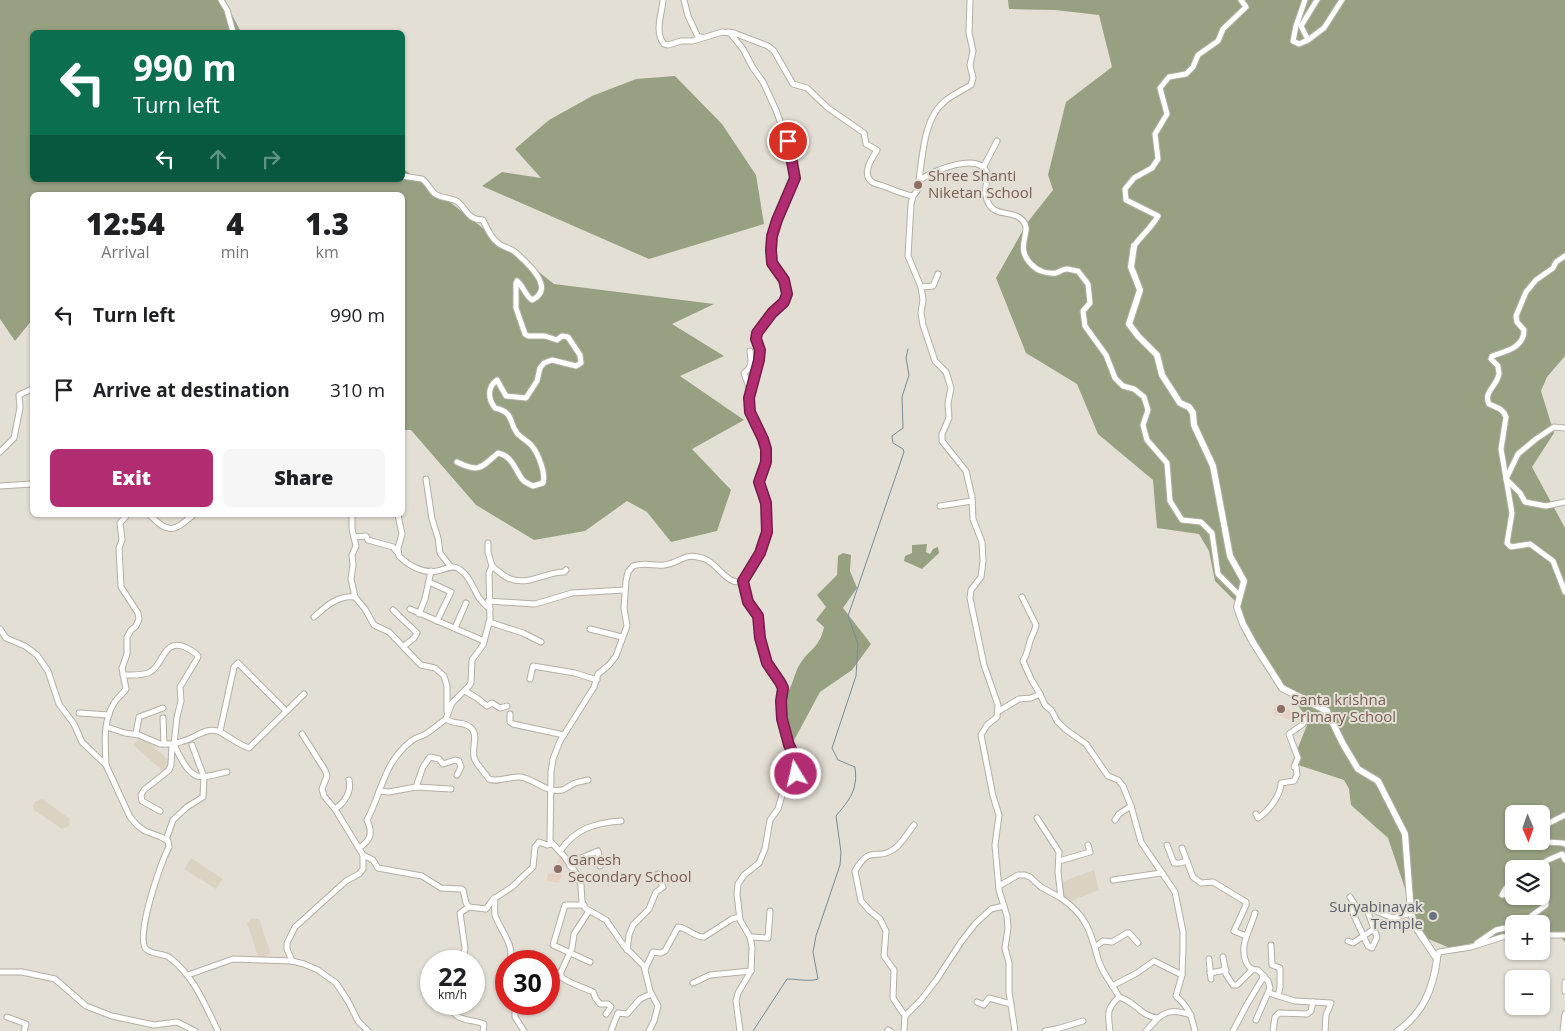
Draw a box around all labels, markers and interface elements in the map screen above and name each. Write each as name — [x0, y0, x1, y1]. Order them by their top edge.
text: 990 m — [133, 44, 237, 91]
icon: left — [50, 50, 115, 115]
text: Turn left — [133, 89, 220, 119]
pin — [767, 120, 809, 162]
icon: arrive — [774, 127, 802, 155]
icon: left — [151, 145, 179, 173]
icon: ahead — [204, 145, 232, 173]
icon: right — [257, 145, 285, 173]
place label: Shree Shanti Niketan School — [928, 165, 1033, 202]
marker: Shree Shanti Niketan School — [912, 179, 924, 191]
text: 12:54 — [86, 203, 165, 244]
text: 4 — [226, 203, 244, 244]
text: 1.3 — [305, 203, 349, 244]
text: Arrival — [101, 241, 149, 263]
text: min — [221, 241, 249, 263]
text: km — [316, 241, 339, 263]
icon: left — [50, 301, 78, 329]
text: Turn left — [93, 302, 175, 328]
text: 990 m — [330, 302, 385, 328]
icon: arrive — [50, 376, 78, 404]
text: Arrive at destination — [93, 377, 290, 403]
text: 310 m — [330, 377, 385, 403]
button: Exit — [50, 449, 213, 507]
button: Share — [223, 449, 385, 507]
place label: Santa krishna Primary School — [1291, 689, 1396, 726]
marker: Santa krishna Primary School — [1275, 703, 1287, 715]
position arrow — [769, 747, 821, 799]
north arrow — [1505, 805, 1550, 850]
map controls — [1505, 805, 1550, 1015]
place label: Ganesh Secondary School — [568, 849, 692, 886]
button: layers — [1505, 860, 1550, 905]
marker: Ganesh Secondary School — [552, 863, 564, 875]
place label: Suryabinayak Temple — [1329, 896, 1423, 933]
marker: Suryabinayak Temple — [1427, 910, 1439, 922]
button: + — [1505, 915, 1550, 960]
speed limit sign: 30 — [495, 950, 560, 1015]
text: 22 — [438, 959, 467, 993]
button: − — [1505, 970, 1550, 1015]
text: km/h — [438, 986, 467, 1003]

